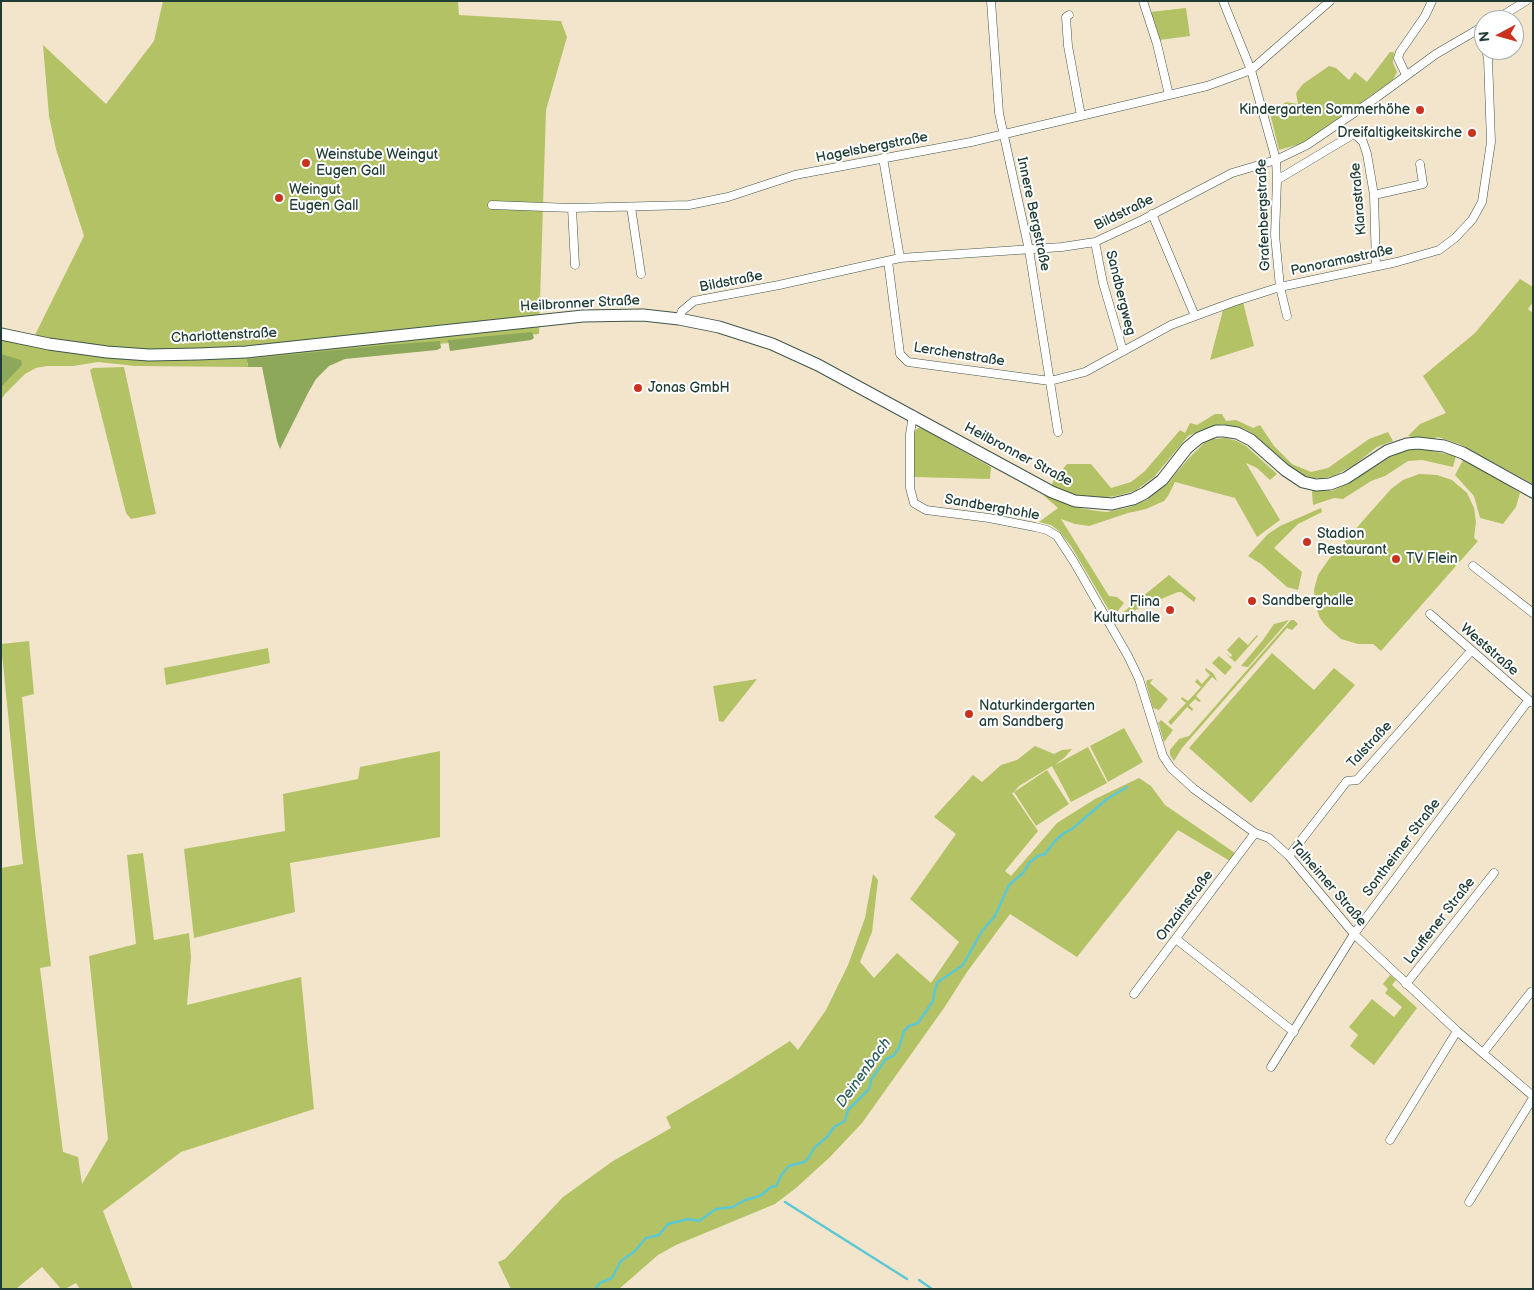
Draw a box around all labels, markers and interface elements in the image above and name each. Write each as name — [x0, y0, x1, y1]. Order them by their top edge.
north arrow — [1474, 10, 1524, 60]
text: N — [1476, 30, 1494, 43]
place label: Kindergarten Sommerhöhe — [1239, 102, 1410, 118]
marker: Kindergarten Sommerhöhe — [1414, 104, 1426, 116]
place label: Dreifaltigkeitskirche — [1337, 125, 1462, 141]
marker: Dreifaltigkeitskirche — [1466, 127, 1478, 139]
street label: Hagelsbergstraße — [815, 129, 929, 167]
place label: Weinstube Weingut Eugen Gall — [316, 147, 438, 180]
street label: Innere Bergstraße — [1013, 155, 1053, 273]
marker: Weinstube Weingut Eugen Gall — [300, 157, 312, 169]
street label: Grafenbergstraße — [1254, 159, 1274, 271]
street label: Klarastraße — [1347, 162, 1371, 236]
place label: Weingut Eugen Gall — [289, 182, 358, 214]
street label: Bildstraße — [1092, 191, 1156, 235]
marker: Weingut Eugen Gall — [273, 192, 285, 204]
street label: Panoramastraße — [1289, 242, 1395, 280]
street label: Sandbergweg — [1101, 249, 1139, 337]
street label: Bildstraße — [698, 268, 764, 296]
street label: Heilbronner Straße — [520, 292, 640, 316]
street label: Charlottenstraße — [171, 325, 277, 347]
street label: Lerchenstraße — [912, 339, 1006, 371]
place label: Jonas GmbH — [648, 380, 730, 396]
marker: Jonas GmbH — [632, 382, 644, 394]
street label: Heilbronner Straße — [961, 419, 1075, 491]
street label: Sandberghohle — [943, 491, 1041, 525]
place label: Stadion Restaurant — [1317, 526, 1387, 558]
marker: Stadion Restaurant — [1301, 536, 1313, 548]
place label: TV Flein — [1406, 551, 1458, 567]
marker: TV Flein — [1390, 553, 1402, 565]
place label: Sandberghalle — [1262, 593, 1353, 609]
place label: Flina Kulturhalle — [1093, 594, 1160, 626]
marker: Sandberghalle — [1246, 595, 1258, 607]
marker: Flina Kulturhalle — [1164, 604, 1176, 616]
street label: Weststraße — [1457, 620, 1521, 680]
place label: Naturkindergarten am Sandberg — [979, 698, 1095, 730]
marker: Naturkindergarten am Sandberg — [963, 708, 975, 720]
street label: Talstraße — [1344, 718, 1396, 772]
street label: Sontheimer Straße — [1360, 796, 1444, 900]
street label: Talheimer Straße — [1286, 838, 1370, 930]
street label: Onzainstraße — [1153, 867, 1217, 945]
street label: Lauffener Straße — [1401, 874, 1479, 968]
water label: Deinenbach — [833, 1035, 895, 1111]

